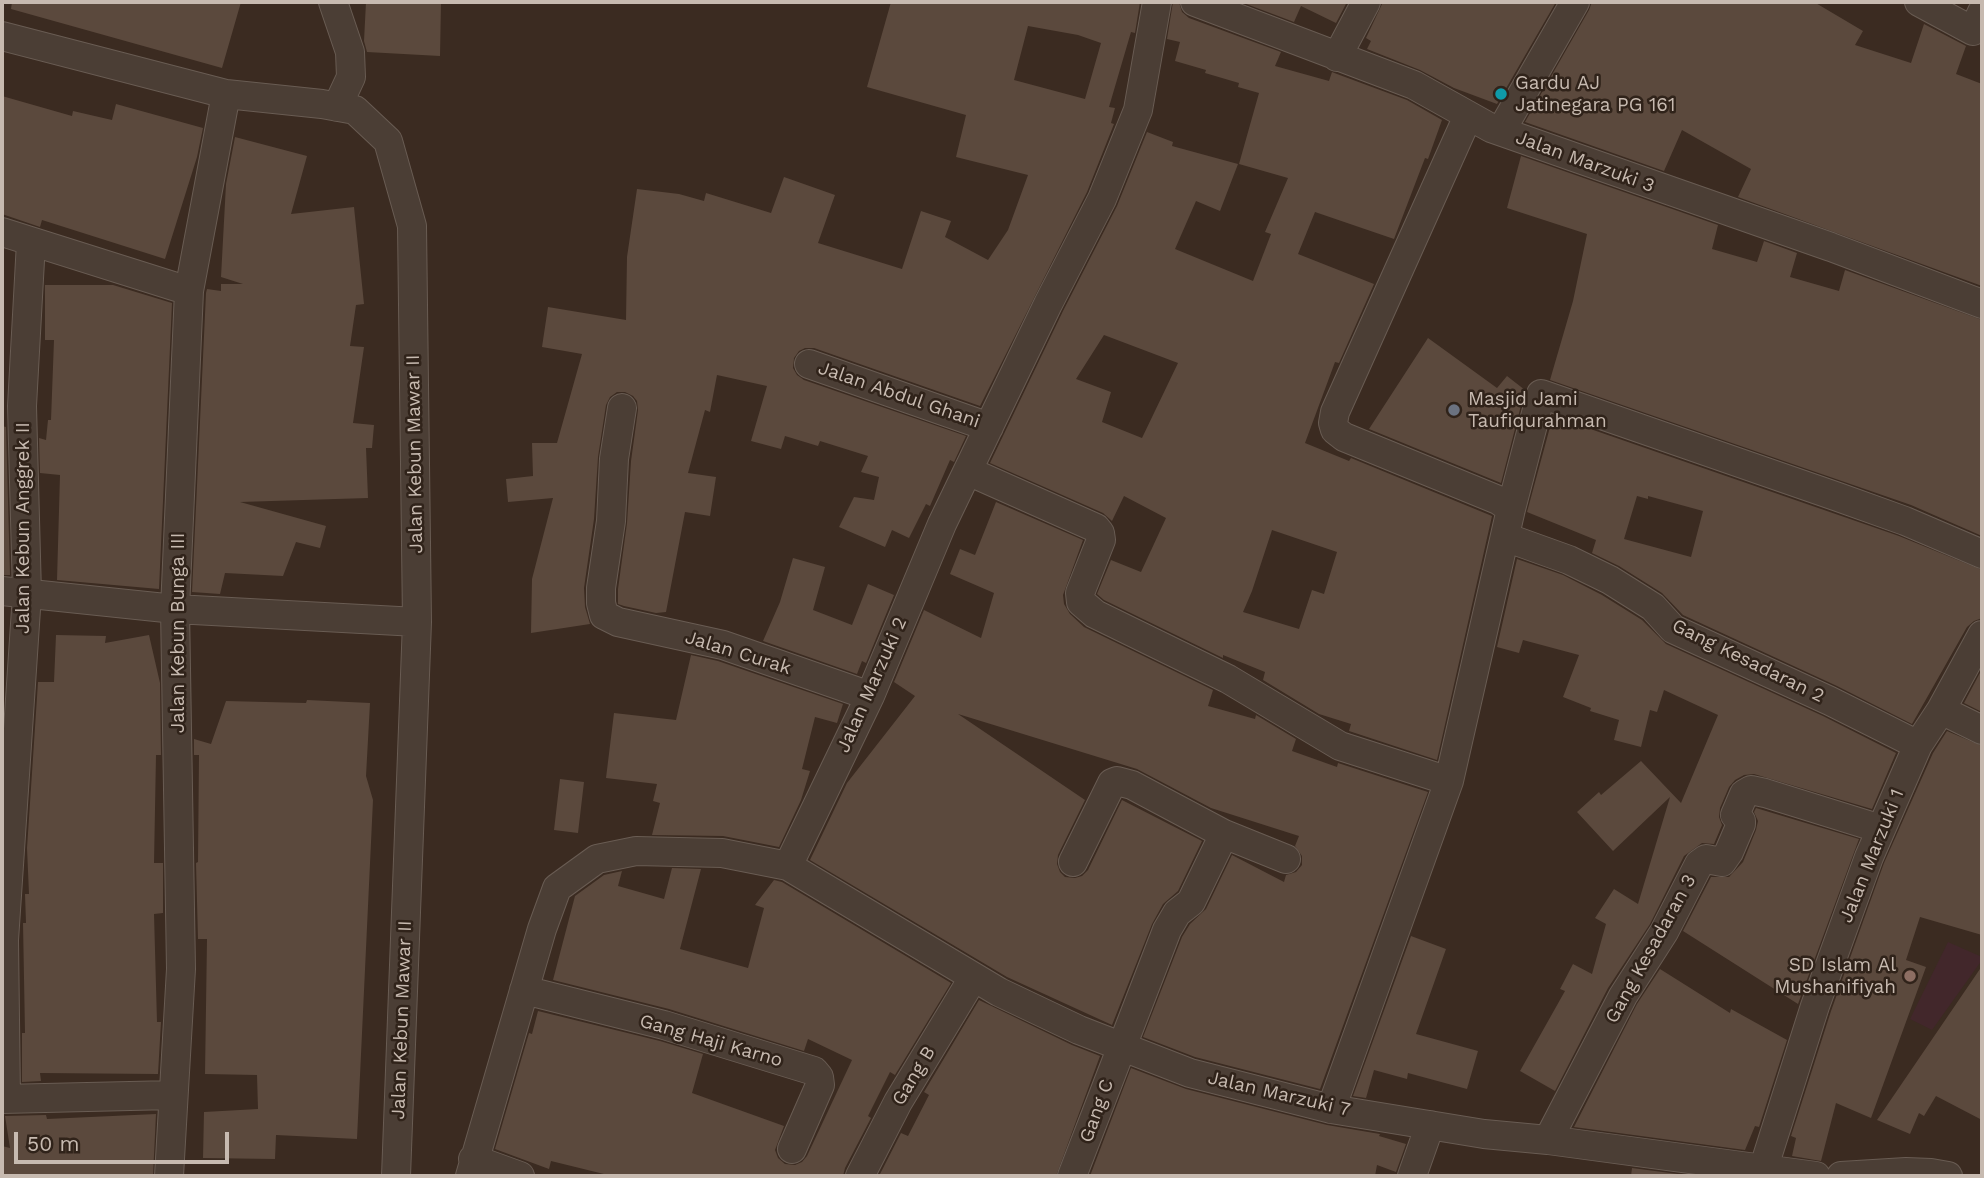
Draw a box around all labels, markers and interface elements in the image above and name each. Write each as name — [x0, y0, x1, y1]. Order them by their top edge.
place label: Gardu AJ Jatinegara PG 161 — [1515, 72, 1675, 116]
marker: Gardu AJ Jatinegara PG 161 — [1493, 86, 1509, 102]
street label: Jalan Marzuki 3 — [1513, 126, 1657, 198]
street label: Jalan Kebun Mawar II — [402, 354, 428, 554]
street label: Jalan Abdul Ghani — [815, 357, 983, 433]
place label: Masjid Jami Taufiqurahman — [1468, 388, 1607, 432]
marker: Masjid Jami Taufiqurahman — [1446, 402, 1462, 418]
street label: Jalan Kebun Anggrek II — [12, 422, 34, 634]
street label: Jalan Kebun Bunga III — [167, 533, 189, 733]
street label: Jalan Marzuki 2 — [832, 614, 912, 756]
street label: Gang Kesadaran 2 — [1668, 614, 1828, 708]
street label: Jalan Curak — [682, 626, 794, 680]
street label: Jalan Marzuki 1 — [1835, 786, 1909, 926]
street label: Gang Kesadaran 3 — [1601, 871, 1701, 1027]
street label: Jalan Kebun Mawar II — [387, 920, 417, 1120]
place label: SD Islam Al Mushanifiyah — [1774, 954, 1896, 998]
marker: SD Islam Al Mushanifiyah — [1902, 968, 1918, 984]
street label: Gang Haji Karno — [637, 1010, 785, 1072]
street label: Gang B — [887, 1042, 941, 1110]
street label: Jalan Marzuki 7 — [1206, 1067, 1352, 1121]
street label: Gang C — [1075, 1076, 1119, 1146]
scale bar — [18, 1118, 233, 1162]
text: 50 m — [27, 1131, 79, 1156]

